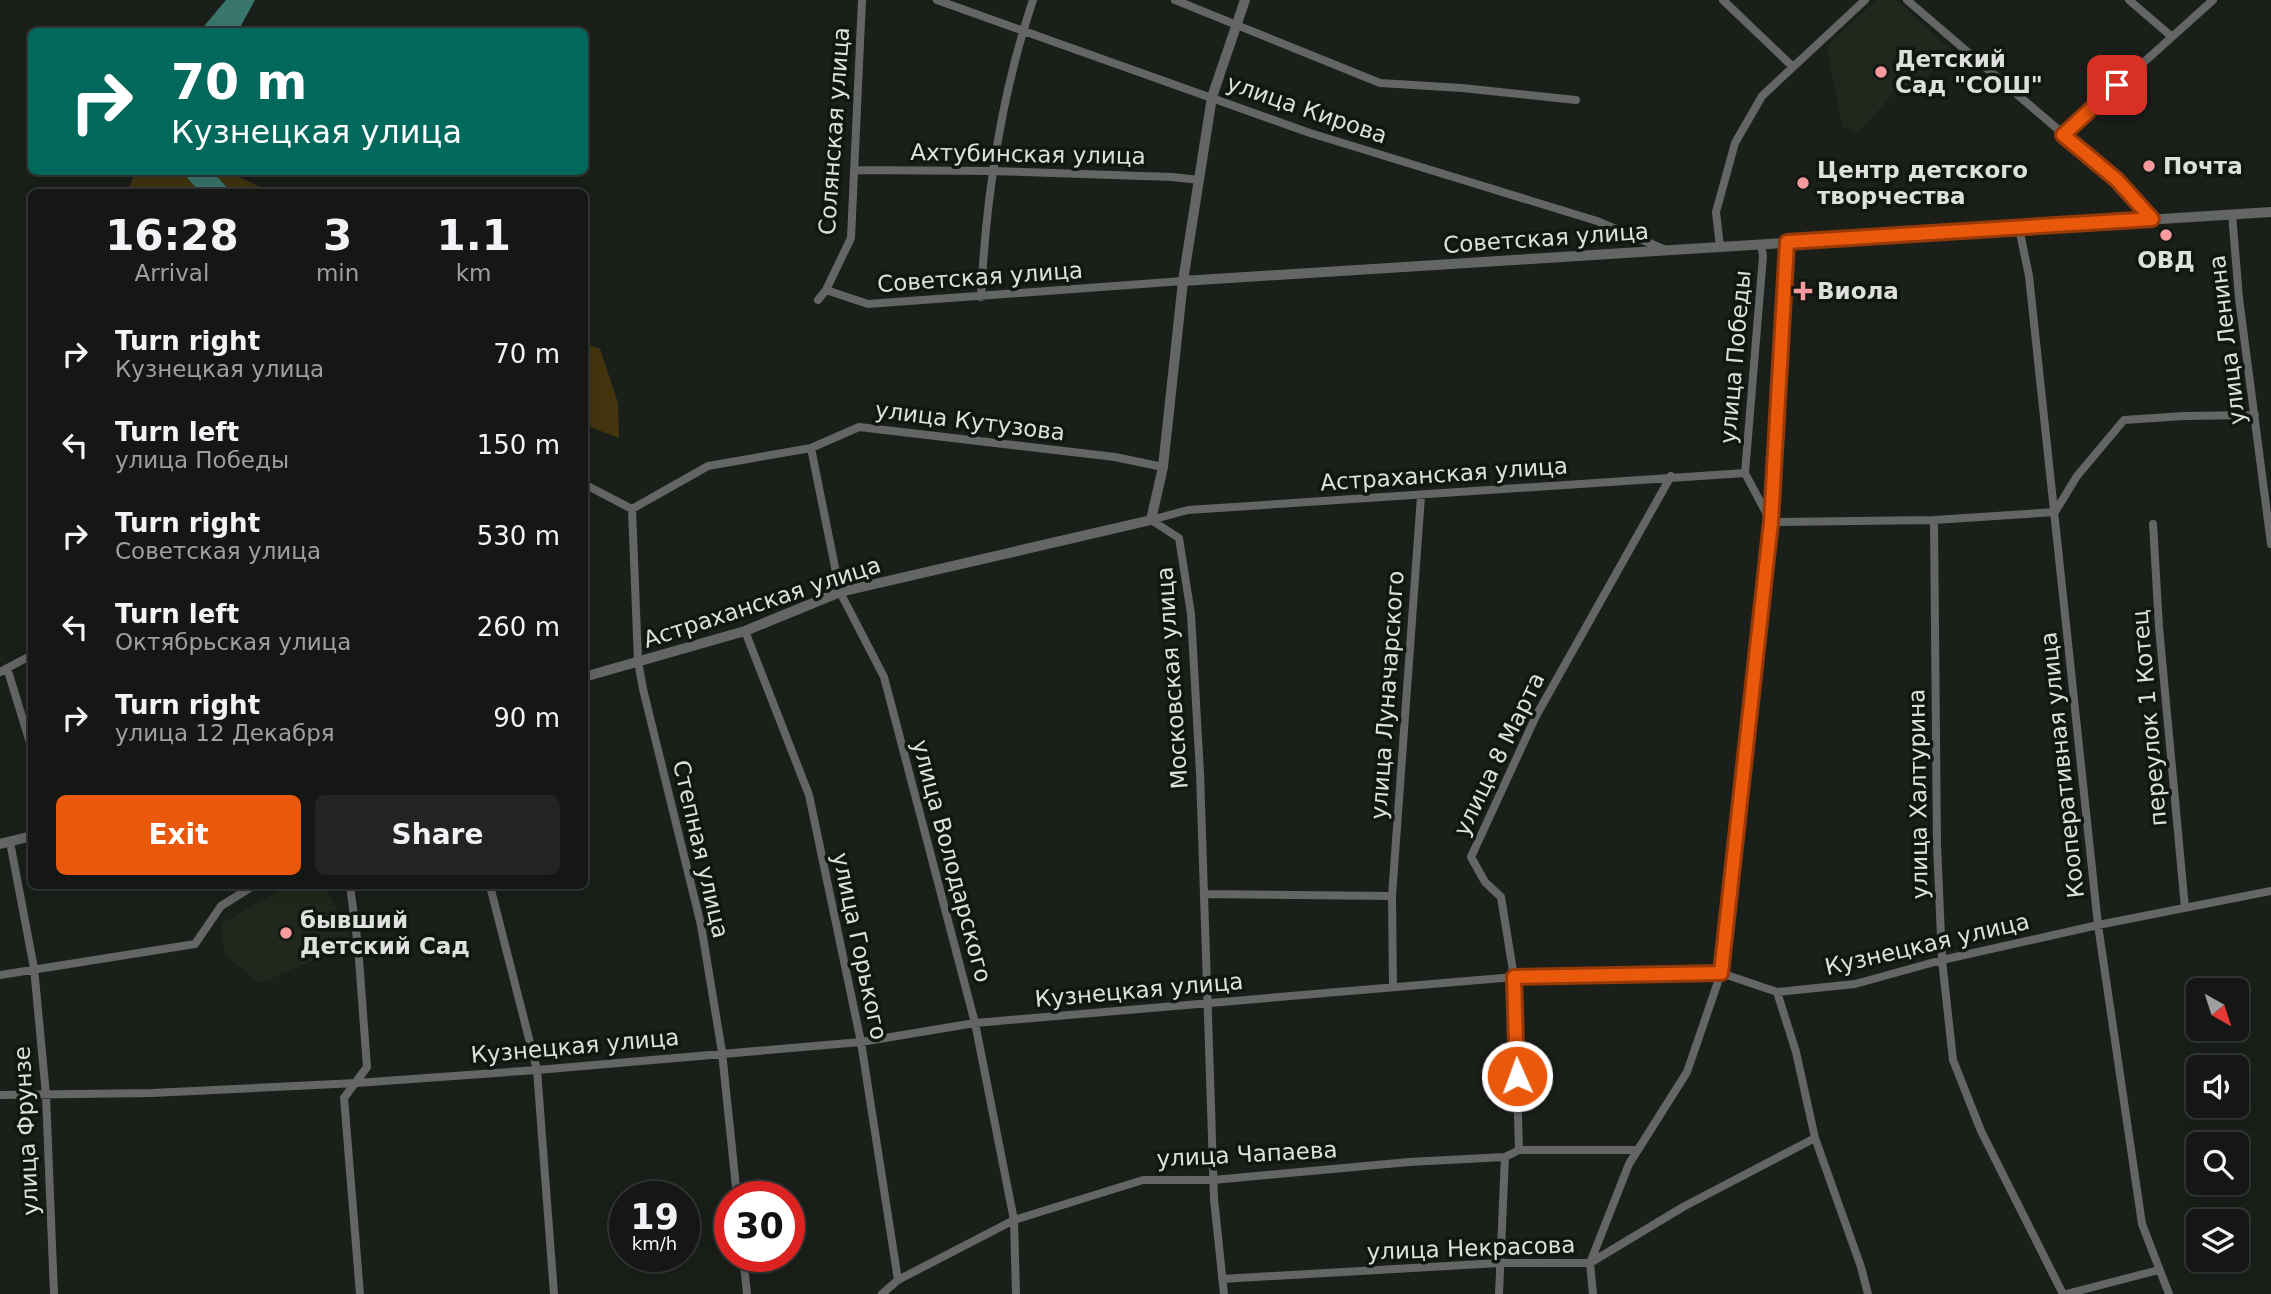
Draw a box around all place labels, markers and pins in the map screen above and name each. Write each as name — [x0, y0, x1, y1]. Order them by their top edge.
place label: Детский Сад "СОШ" — [1895, 46, 2043, 98]
pin — [2087, 55, 2147, 115]
marker: Детский Сад "СОШ" — [1873, 64, 1889, 80]
place label: Почта — [2163, 153, 2243, 179]
place label: Центр детского творчества — [1817, 157, 2028, 209]
marker: Почта — [2141, 158, 2157, 174]
marker: Центр детского творчества — [1795, 175, 1811, 191]
marker: ОВД — [2158, 227, 2174, 243]
place label: ОВД — [2137, 247, 2195, 273]
place label: Виола — [1817, 278, 1899, 304]
marker: Виола — [1795, 283, 1811, 299]
place label: бывший Детский Сад — [300, 907, 470, 959]
marker: бывший Детский Сад — [278, 925, 294, 941]

